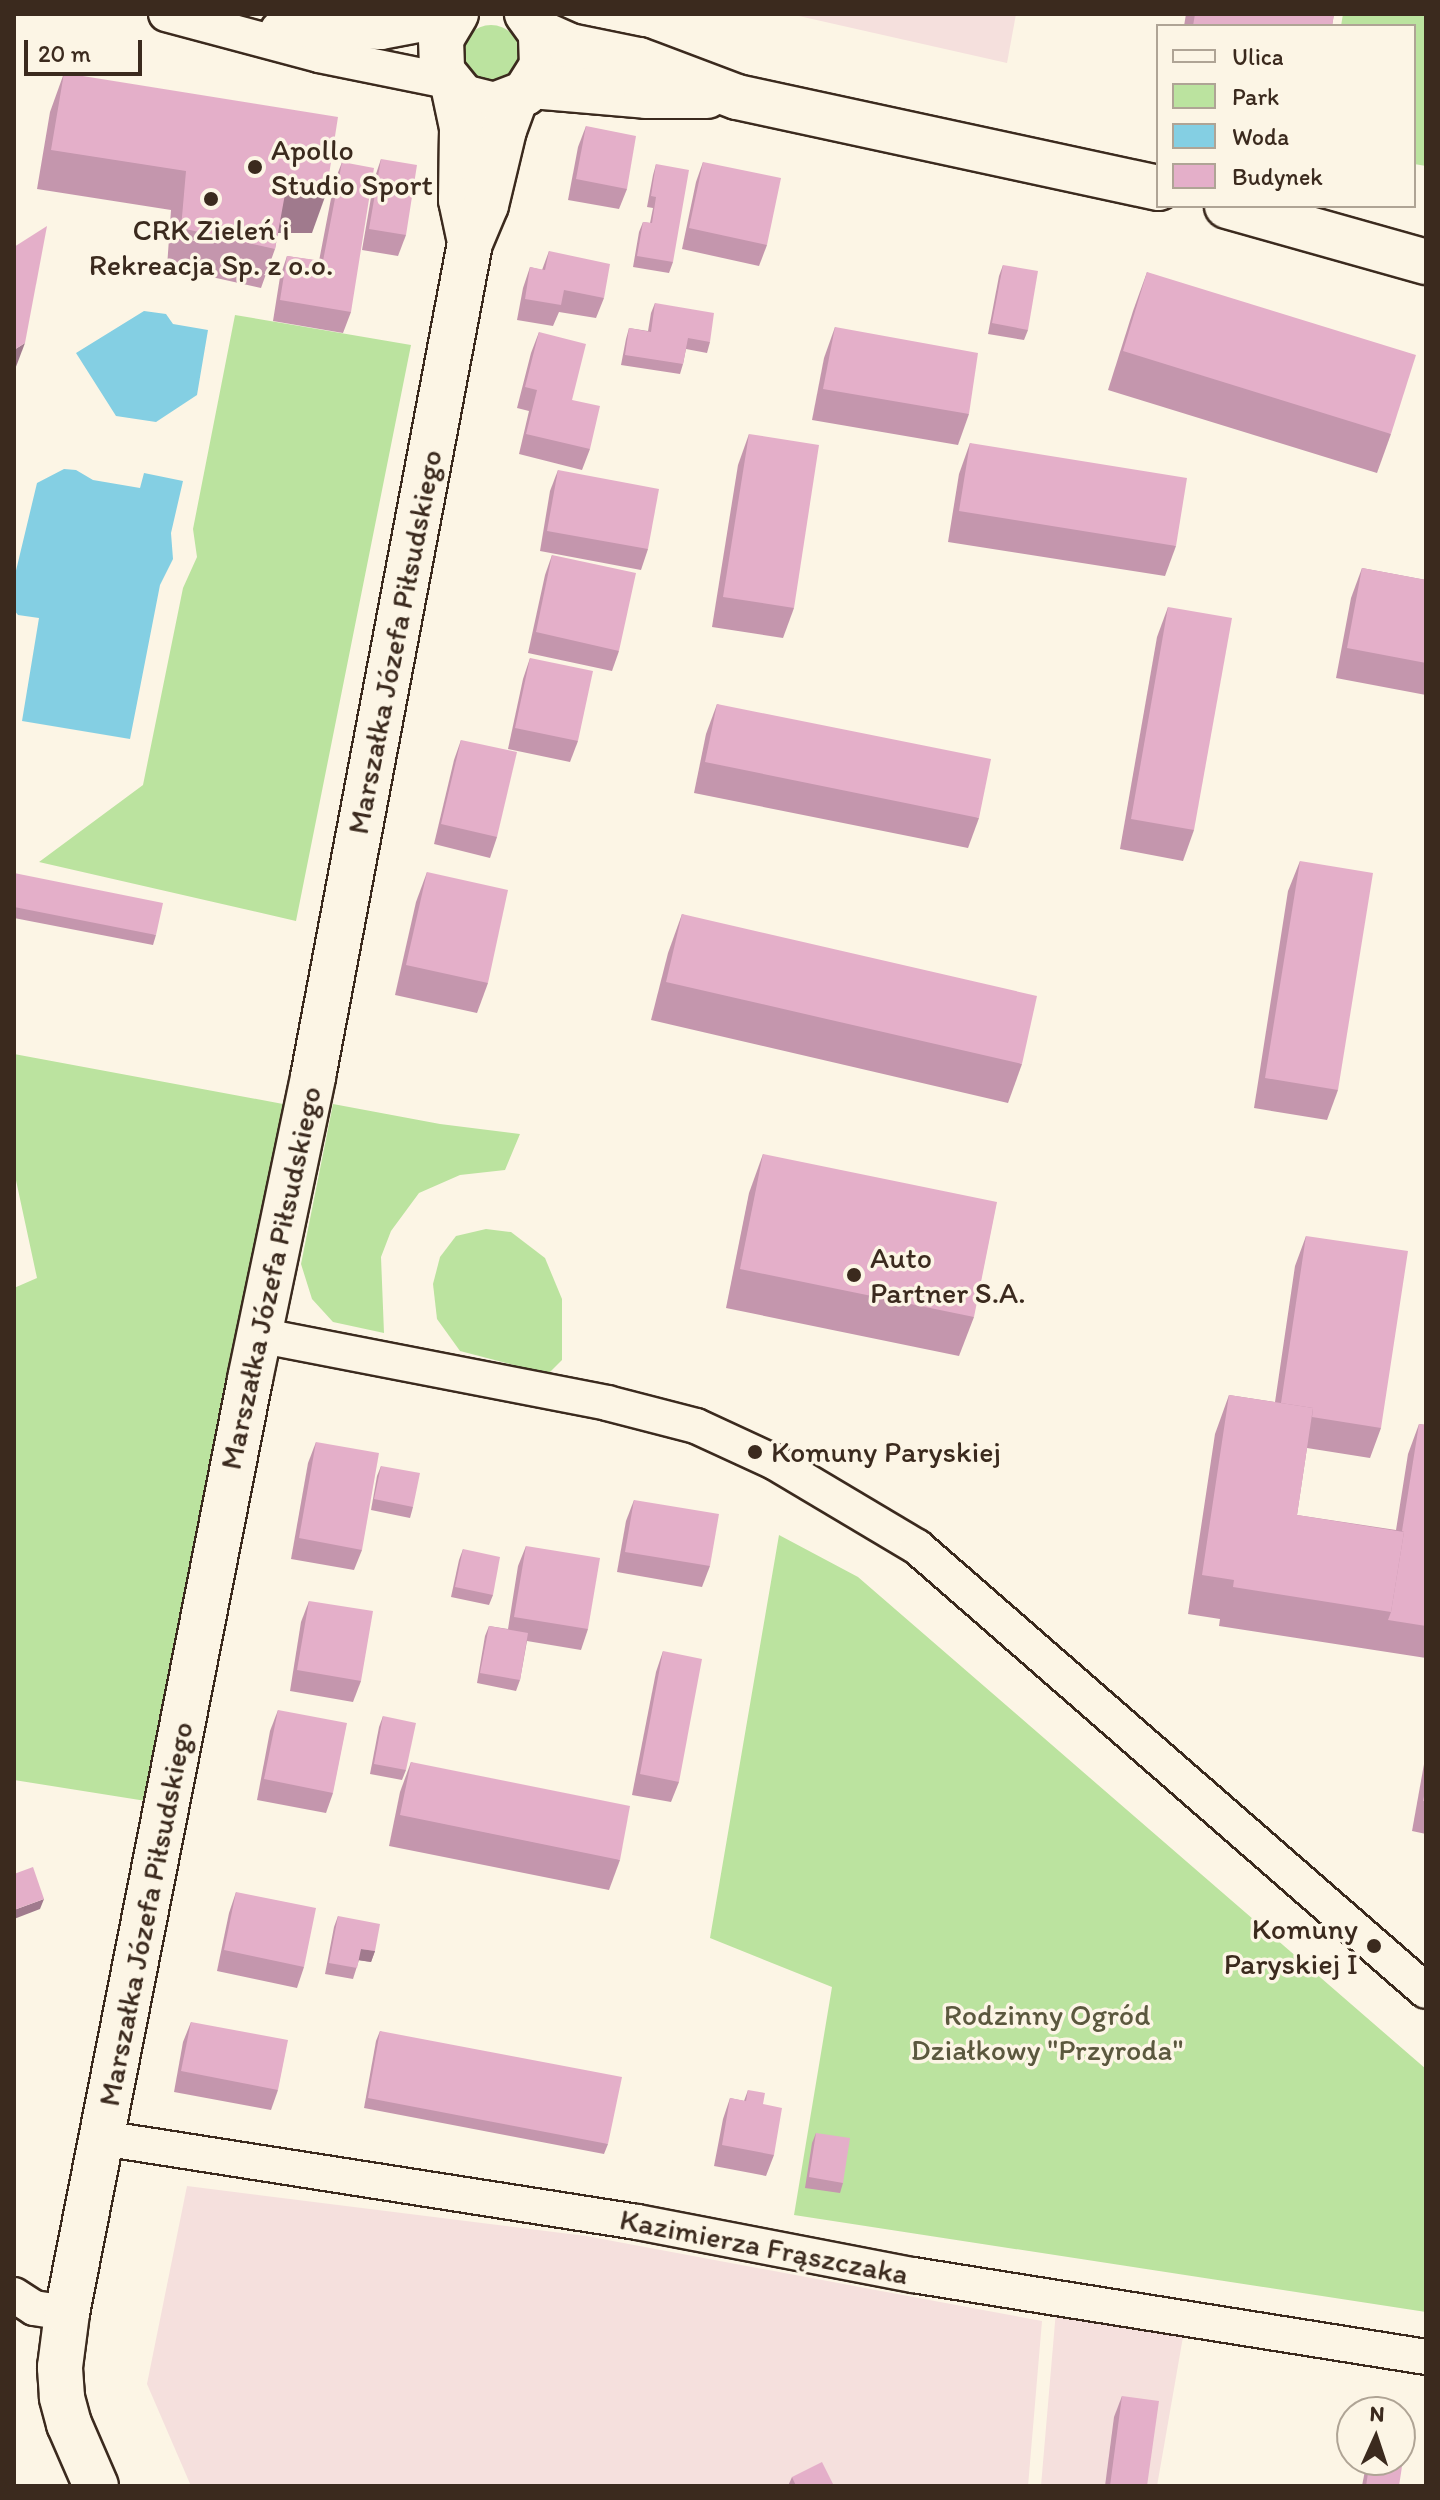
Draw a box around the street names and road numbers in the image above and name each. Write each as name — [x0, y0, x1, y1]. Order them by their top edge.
street label: Marszałka Józefa Piłsudskiego — [340, 447, 450, 837]
street label: Marszałka Józefa Piłsudskiego — [213, 1083, 329, 1473]
street label: Marszałka Józefa Piłsudskiego — [91, 1719, 201, 2109]
street label: Kazimierza Frąszczaka — [617, 2201, 911, 2293]

